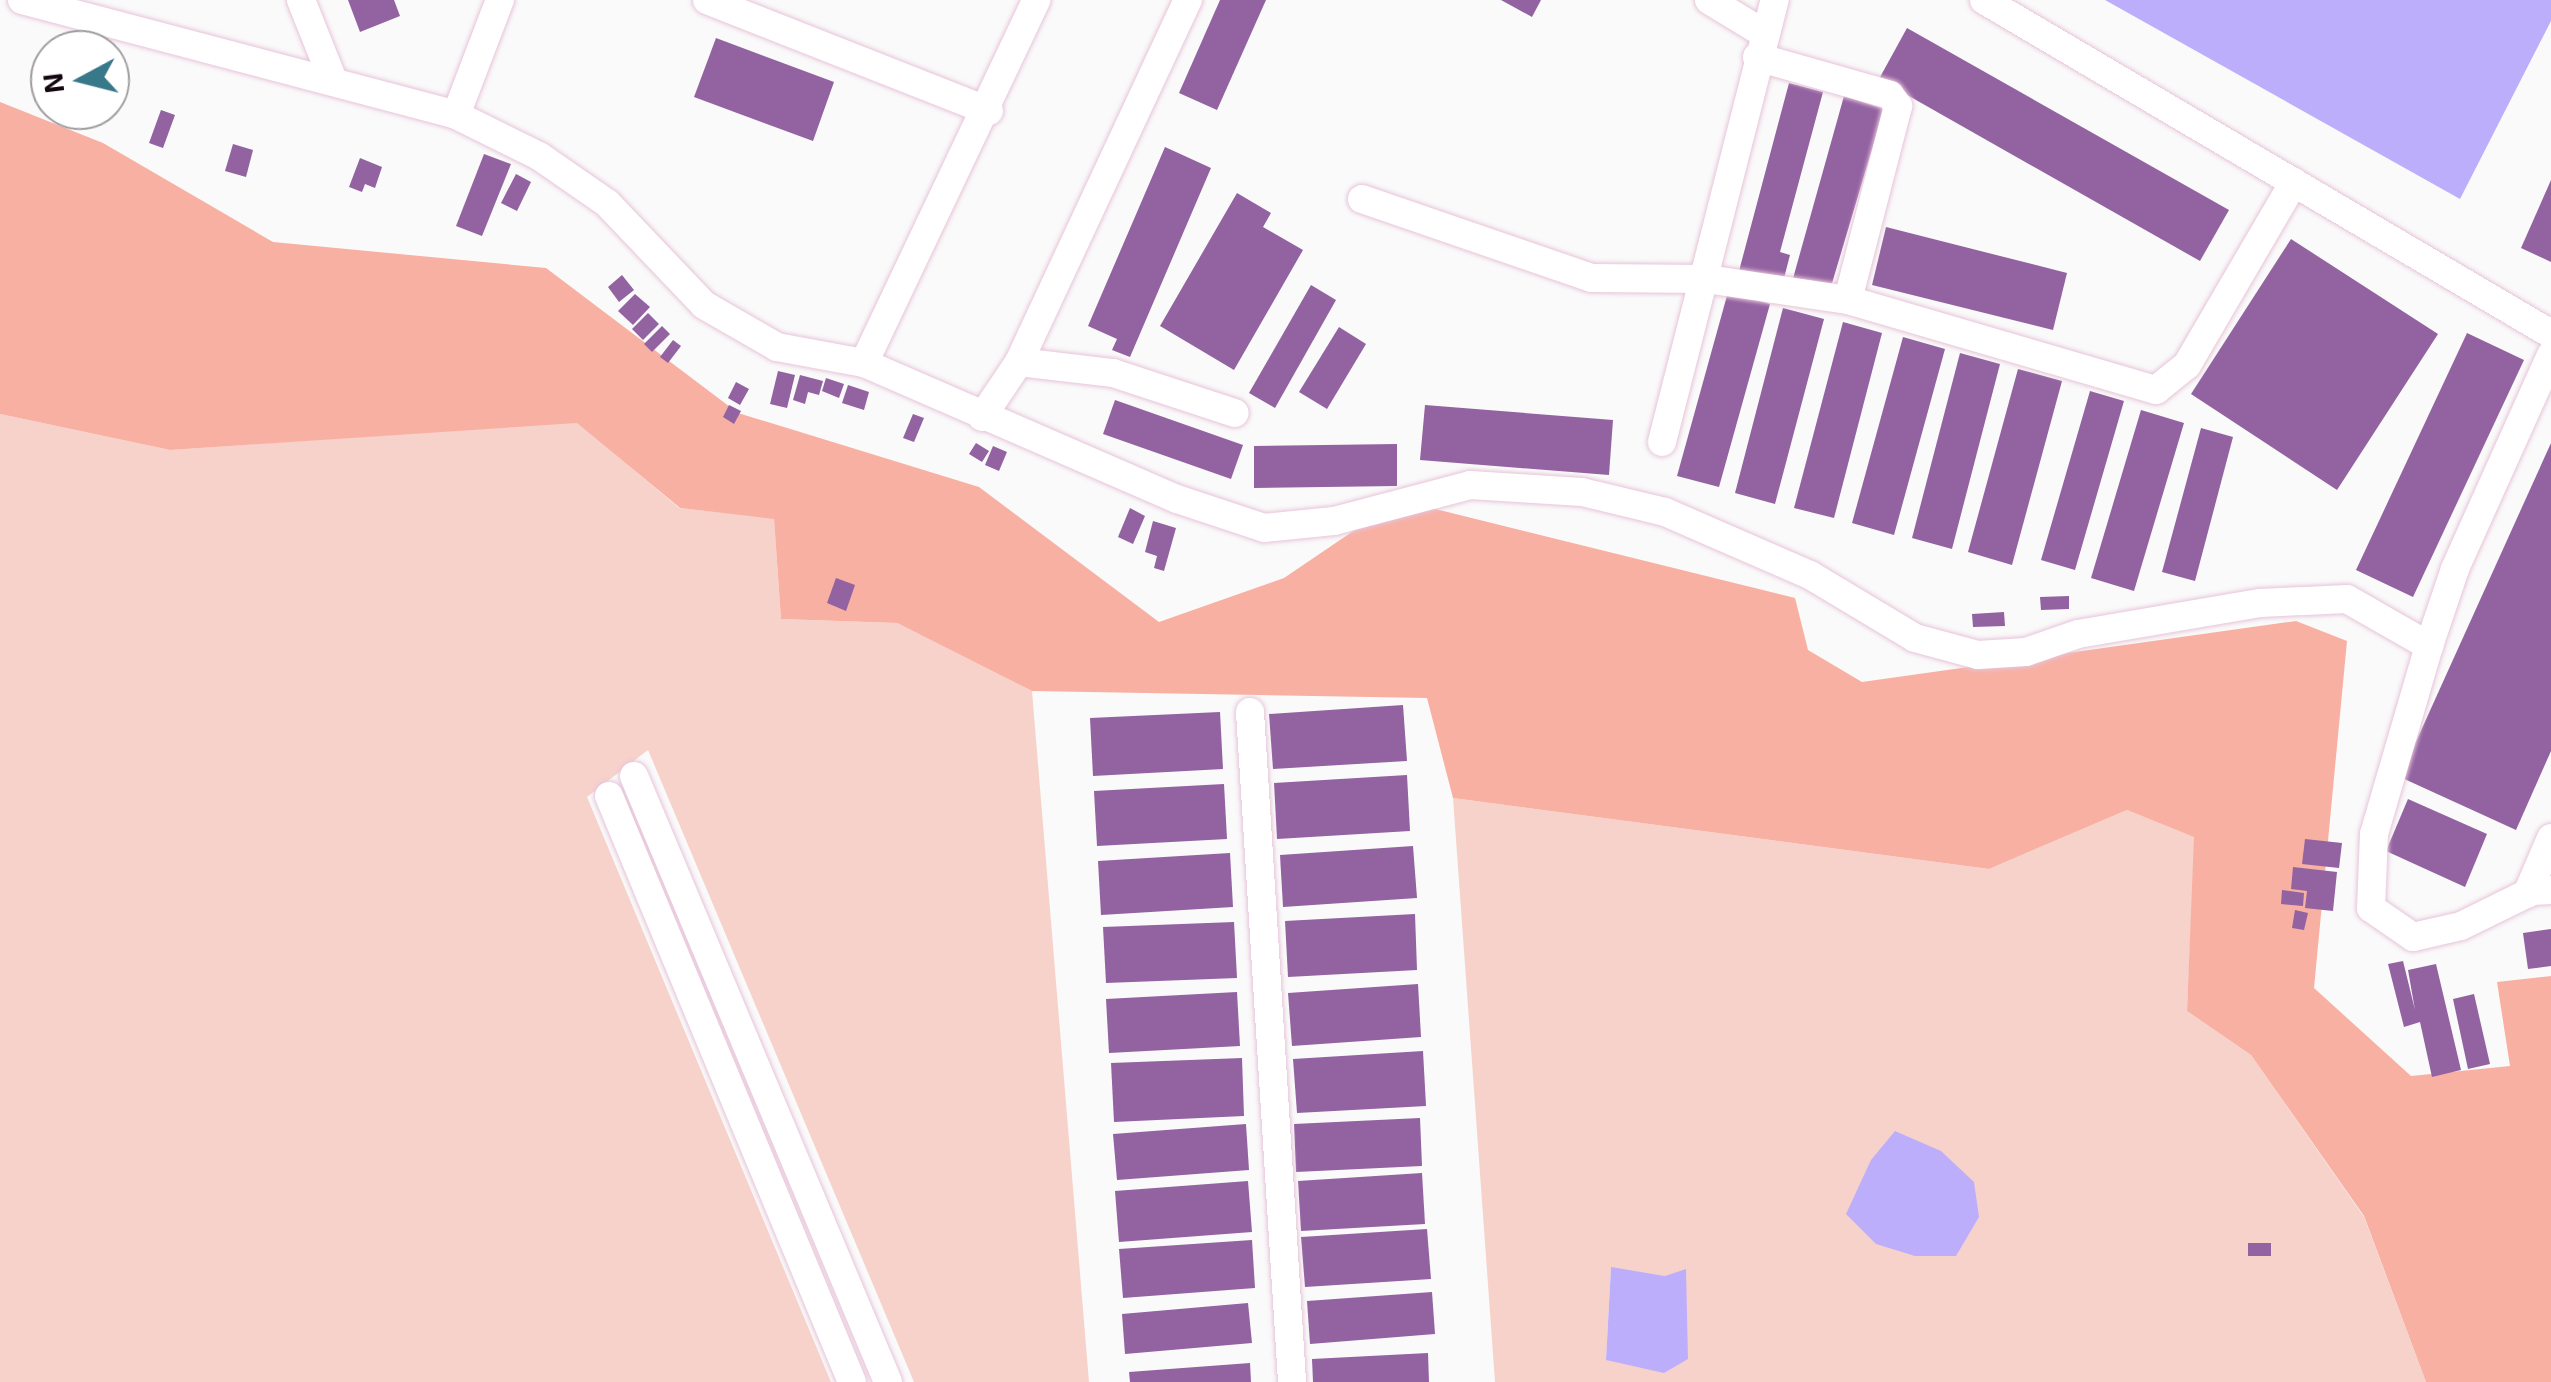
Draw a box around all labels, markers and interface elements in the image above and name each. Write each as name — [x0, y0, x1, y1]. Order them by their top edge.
north arrow — [30, 30, 130, 130]
text: N — [34, 71, 70, 96]

